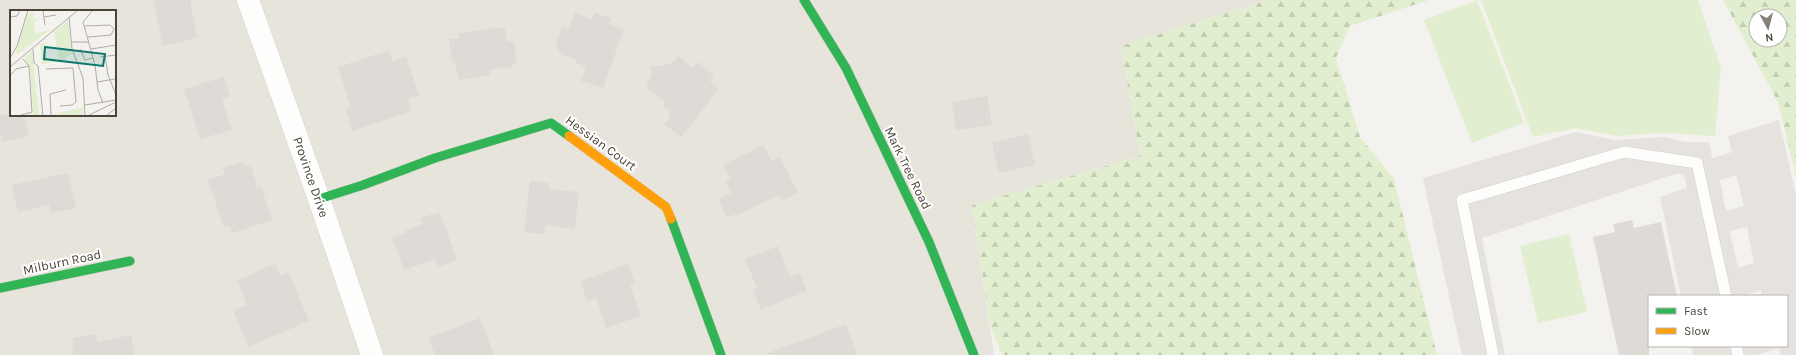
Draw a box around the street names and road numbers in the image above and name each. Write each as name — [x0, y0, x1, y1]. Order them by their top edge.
street label: Hessian Court — [563, 112, 639, 174]
street label: Mark Tree Road — [882, 124, 934, 212]
street label: Province Drive — [290, 135, 332, 219]
street label: Milburn Road — [21, 246, 103, 278]

